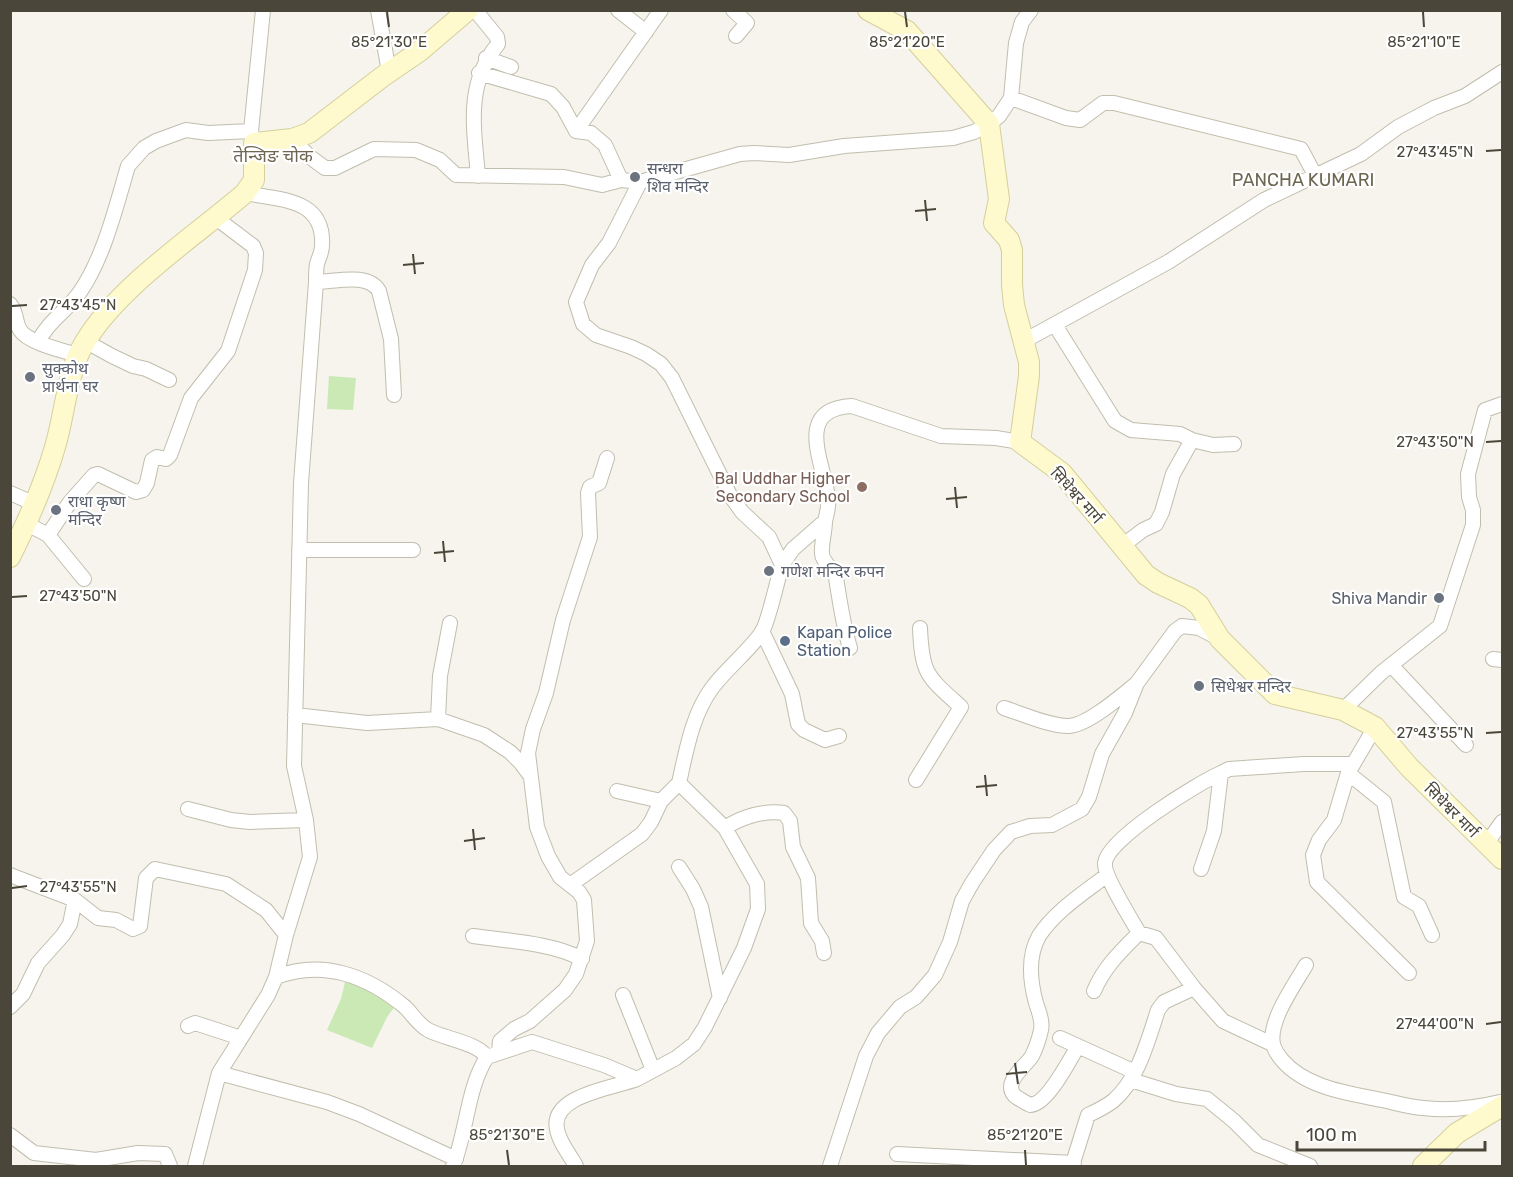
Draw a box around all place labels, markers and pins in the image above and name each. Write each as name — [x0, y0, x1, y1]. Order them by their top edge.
place label: सन्धरा शिव मन्दिर — [647, 159, 709, 196]
marker: सन्धरा शिव मन्दिर — [628, 170, 642, 184]
place label: सुक्कोथ प्रार्थना घर — [42, 359, 99, 396]
marker: सुक्कोथ प्रार्थना घर — [23, 370, 37, 384]
place label: Bal Uddhar Higher Secondary School — [715, 469, 850, 506]
marker: Bal Uddhar Higher Secondary School — [855, 480, 869, 494]
place label: राधा कृष्ण मन्दिर — [68, 492, 126, 529]
marker: राधा कृष्ण मन्दिर — [49, 503, 63, 517]
place label: गणेश मन्दिर कपन — [781, 562, 885, 581]
marker: गणेश मन्दिर कपन — [762, 564, 776, 578]
place label: Shiva Mandir — [1331, 589, 1427, 608]
marker: Shiva Mandir — [1432, 591, 1446, 605]
place label: Kapan Police Station — [797, 623, 892, 660]
marker: Kapan Police Station — [778, 634, 792, 648]
place label: सिधेश्वर मन्दिर — [1211, 677, 1291, 696]
marker: सिधेश्वर मन्दिर — [1192, 679, 1206, 693]

